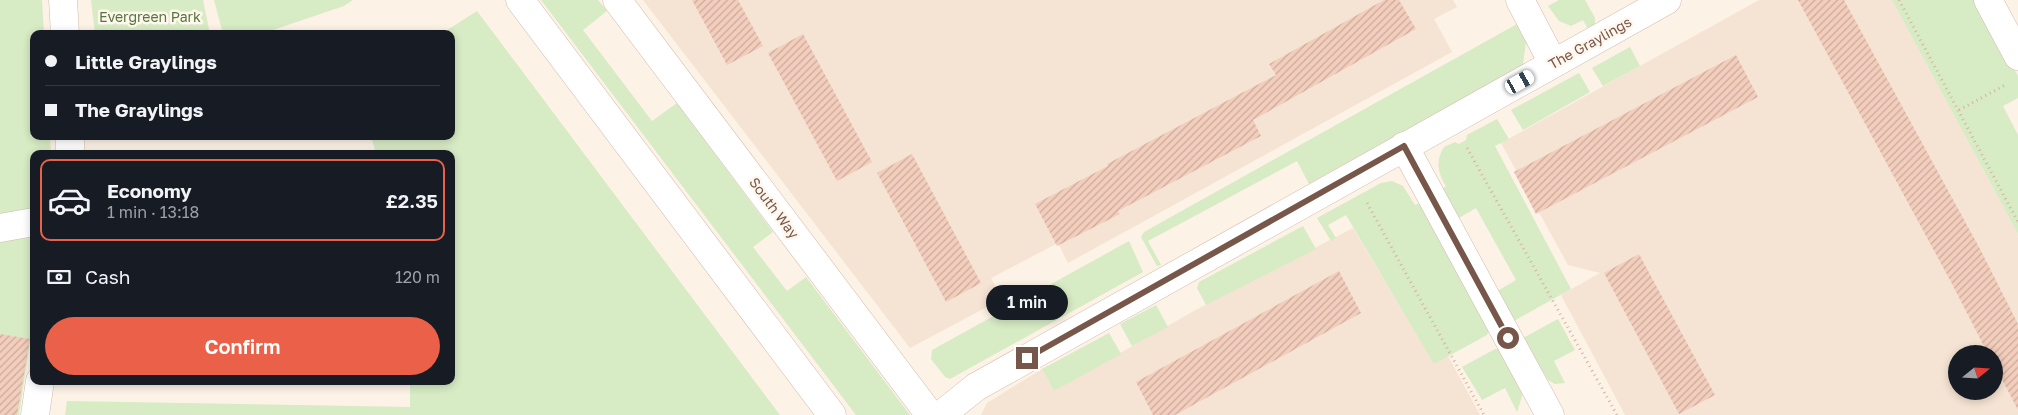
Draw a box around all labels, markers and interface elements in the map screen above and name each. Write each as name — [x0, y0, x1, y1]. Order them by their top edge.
park label: Evergreen Park — [99, 8, 201, 25]
street label: The Graylings — [1545, 13, 1634, 72]
text: Little Graylings — [75, 50, 217, 73]
car — [1503, 68, 1536, 96]
text: The Graylings — [75, 98, 203, 121]
street label: South Way — [746, 174, 803, 242]
icon: car — [47, 178, 92, 223]
text: Economy — [107, 179, 192, 202]
text: £2.35 — [386, 189, 438, 212]
text: 1 min · 13:18 — [107, 202, 199, 222]
icon: cash — [45, 263, 73, 291]
text: Cash — [85, 265, 130, 288]
text: 120 m — [395, 267, 440, 287]
callout: 1 min — [986, 286, 1068, 320]
text: 1 min — [1007, 292, 1047, 312]
button: Confirm — [45, 317, 440, 375]
route start — [1497, 327, 1519, 349]
north arrow — [1948, 345, 2002, 400]
map controls — [1948, 345, 2003, 400]
route end — [1016, 347, 1038, 369]

